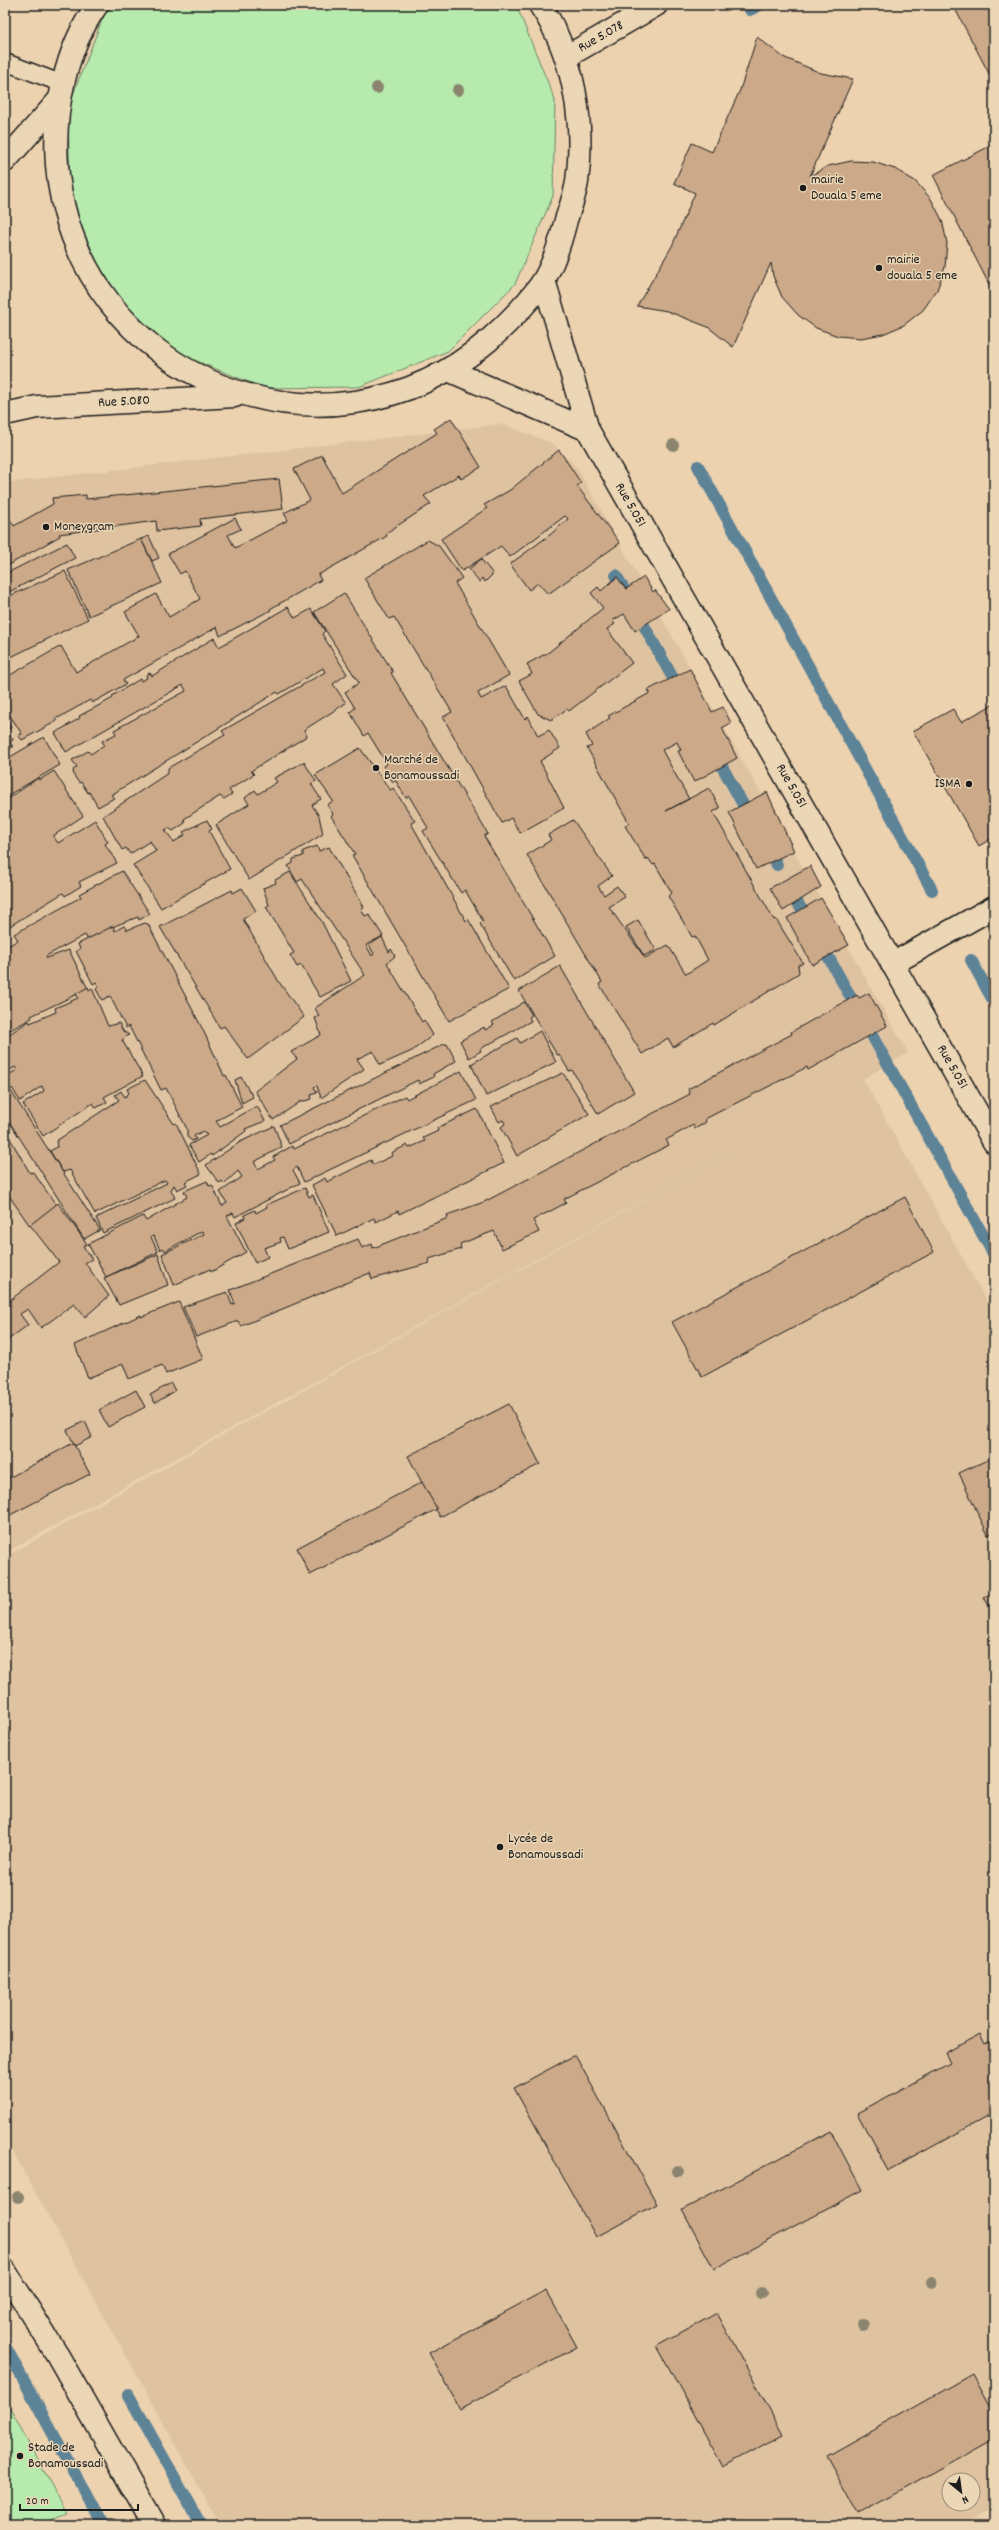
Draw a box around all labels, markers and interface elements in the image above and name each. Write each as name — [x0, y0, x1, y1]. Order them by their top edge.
street label: Rue 5.078 — [575, 16, 628, 58]
place label: mairie Douala 5 eme — [811, 170, 882, 206]
marker: mairie Douala 5 eme — [798, 183, 808, 193]
place label: mairie douala 5 eme — [887, 250, 957, 286]
marker: mairie douala 5 eme — [874, 263, 884, 273]
street label: Rue 5.080 — [98, 391, 150, 413]
street label: Rue 5.051 — [609, 479, 651, 531]
place label: Moneygram — [54, 517, 114, 537]
marker: Moneygram — [41, 522, 51, 532]
place label: Marché de Bonamoussadi — [384, 750, 460, 786]
street label: Rue 5.051 — [770, 760, 812, 812]
marker: Marché de Bonamoussadi — [371, 763, 381, 773]
place label: ISMA — [935, 774, 961, 794]
marker: ISMA — [964, 779, 974, 789]
street label: Rue 5.051 — [931, 1041, 973, 1093]
place label: Lycée de Bonamoussadi — [508, 1829, 584, 1865]
marker: Lycée de Bonamoussadi — [495, 1842, 505, 1852]
place label: Stade de Bonamoussadi — [28, 2438, 104, 2474]
marker: Stade de Bonamoussadi — [15, 2451, 25, 2461]
north arrow — [941, 2472, 981, 2512]
scale bar — [20, 2486, 138, 2512]
text: N — [958, 2491, 971, 2508]
text: 20 m — [26, 2493, 49, 2510]

